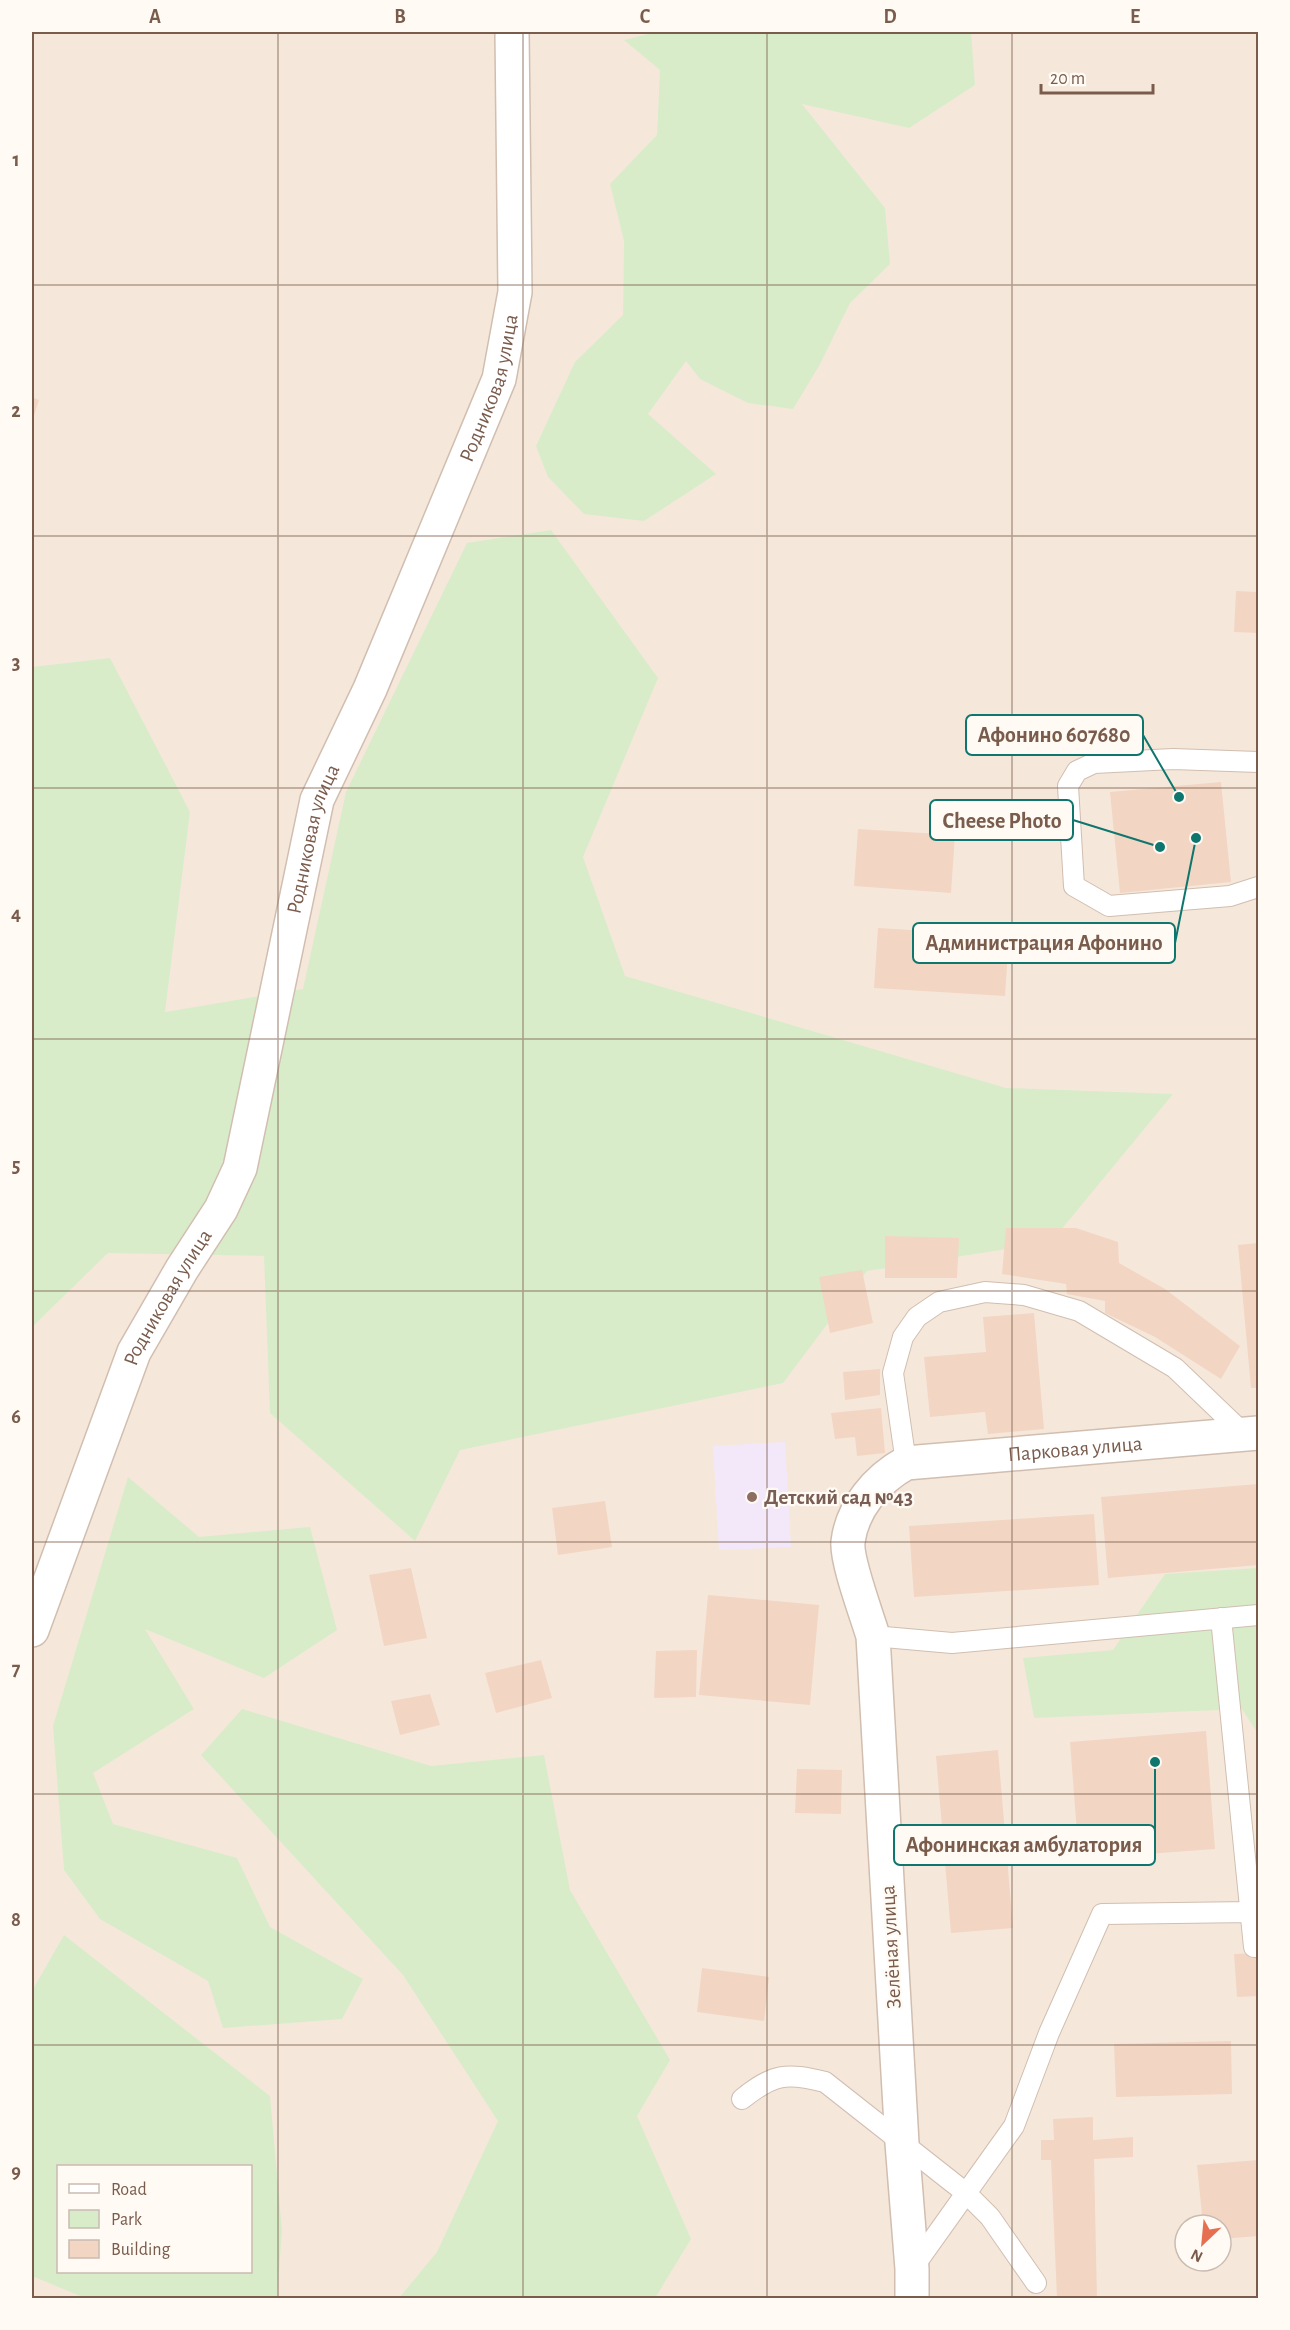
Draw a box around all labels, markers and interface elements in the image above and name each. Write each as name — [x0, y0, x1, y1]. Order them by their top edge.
text: A — [149, 7, 161, 27]
text: B — [394, 7, 406, 27]
text: C — [640, 7, 651, 27]
text: D — [883, 7, 897, 27]
text: E — [1130, 7, 1140, 27]
scale bar — [1041, 57, 1154, 95]
text: 20 m — [1050, 70, 1085, 88]
text: 1 — [12, 150, 20, 170]
street label: Родниковая улица — [455, 312, 521, 465]
text: 2 — [11, 401, 21, 421]
text: 3 — [12, 653, 20, 673]
callout: Афонино 607680 — [966, 715, 1143, 755]
text: Афонино 607680 — [978, 724, 1130, 746]
street label: Родниковая улица — [283, 760, 343, 916]
callout: Cheese Photo — [930, 800, 1073, 840]
text: Cheese Photo — [942, 810, 1062, 832]
text: 4 — [11, 904, 21, 924]
callout: Администрация Афонино — [913, 923, 1175, 963]
text: Администрация Афонино — [925, 932, 1163, 954]
text: 5 — [12, 1156, 20, 1176]
street label: Родниковая улица — [120, 1225, 216, 1368]
text: 6 — [11, 1407, 21, 1427]
street label: Парковая улица — [1007, 1432, 1144, 1465]
place label: Детский сад №43 — [764, 1487, 913, 1508]
marker: Детский сад №43 — [745, 1490, 759, 1504]
text: 7 — [12, 1659, 21, 1679]
callout: Афонинская амбулатория — [894, 1825, 1155, 1865]
text: Афонинская амбулатория — [906, 1834, 1142, 1857]
street label: Зелёная улица — [877, 1884, 905, 2009]
text: 8 — [11, 1910, 21, 1930]
text: 9 — [11, 2162, 21, 2182]
legend — [57, 2165, 252, 2273]
text: Road — [111, 2181, 147, 2199]
text: Park — [111, 2211, 143, 2229]
north arrow — [1173, 2213, 1233, 2273]
text: Building — [111, 2241, 171, 2259]
text: N — [1188, 2246, 1205, 2265]

